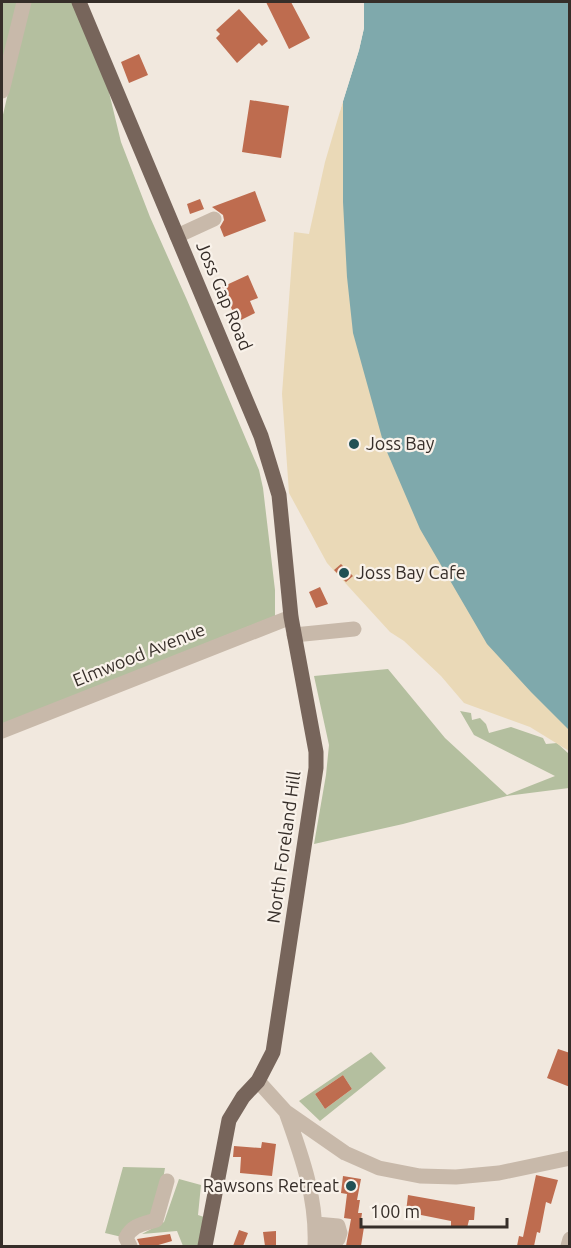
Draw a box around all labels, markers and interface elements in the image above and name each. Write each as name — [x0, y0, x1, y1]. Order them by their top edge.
street label: Joss Gap Road — [193, 238, 257, 353]
place label: Joss Bay — [366, 433, 435, 453]
marker: Joss Bay — [347, 437, 361, 451]
place label: Joss Bay Cafe — [356, 562, 466, 582]
marker: Joss Bay Cafe — [337, 566, 351, 580]
street label: Elmwood Avenue — [70, 618, 208, 690]
street label: North Foreland Hill — [262, 769, 304, 924]
place label: Rawsons Retreat — [203, 1175, 339, 1195]
marker: Rawsons Retreat — [344, 1179, 358, 1193]
scale bar — [361, 1191, 506, 1229]
text: 100 m — [370, 1201, 420, 1221]

